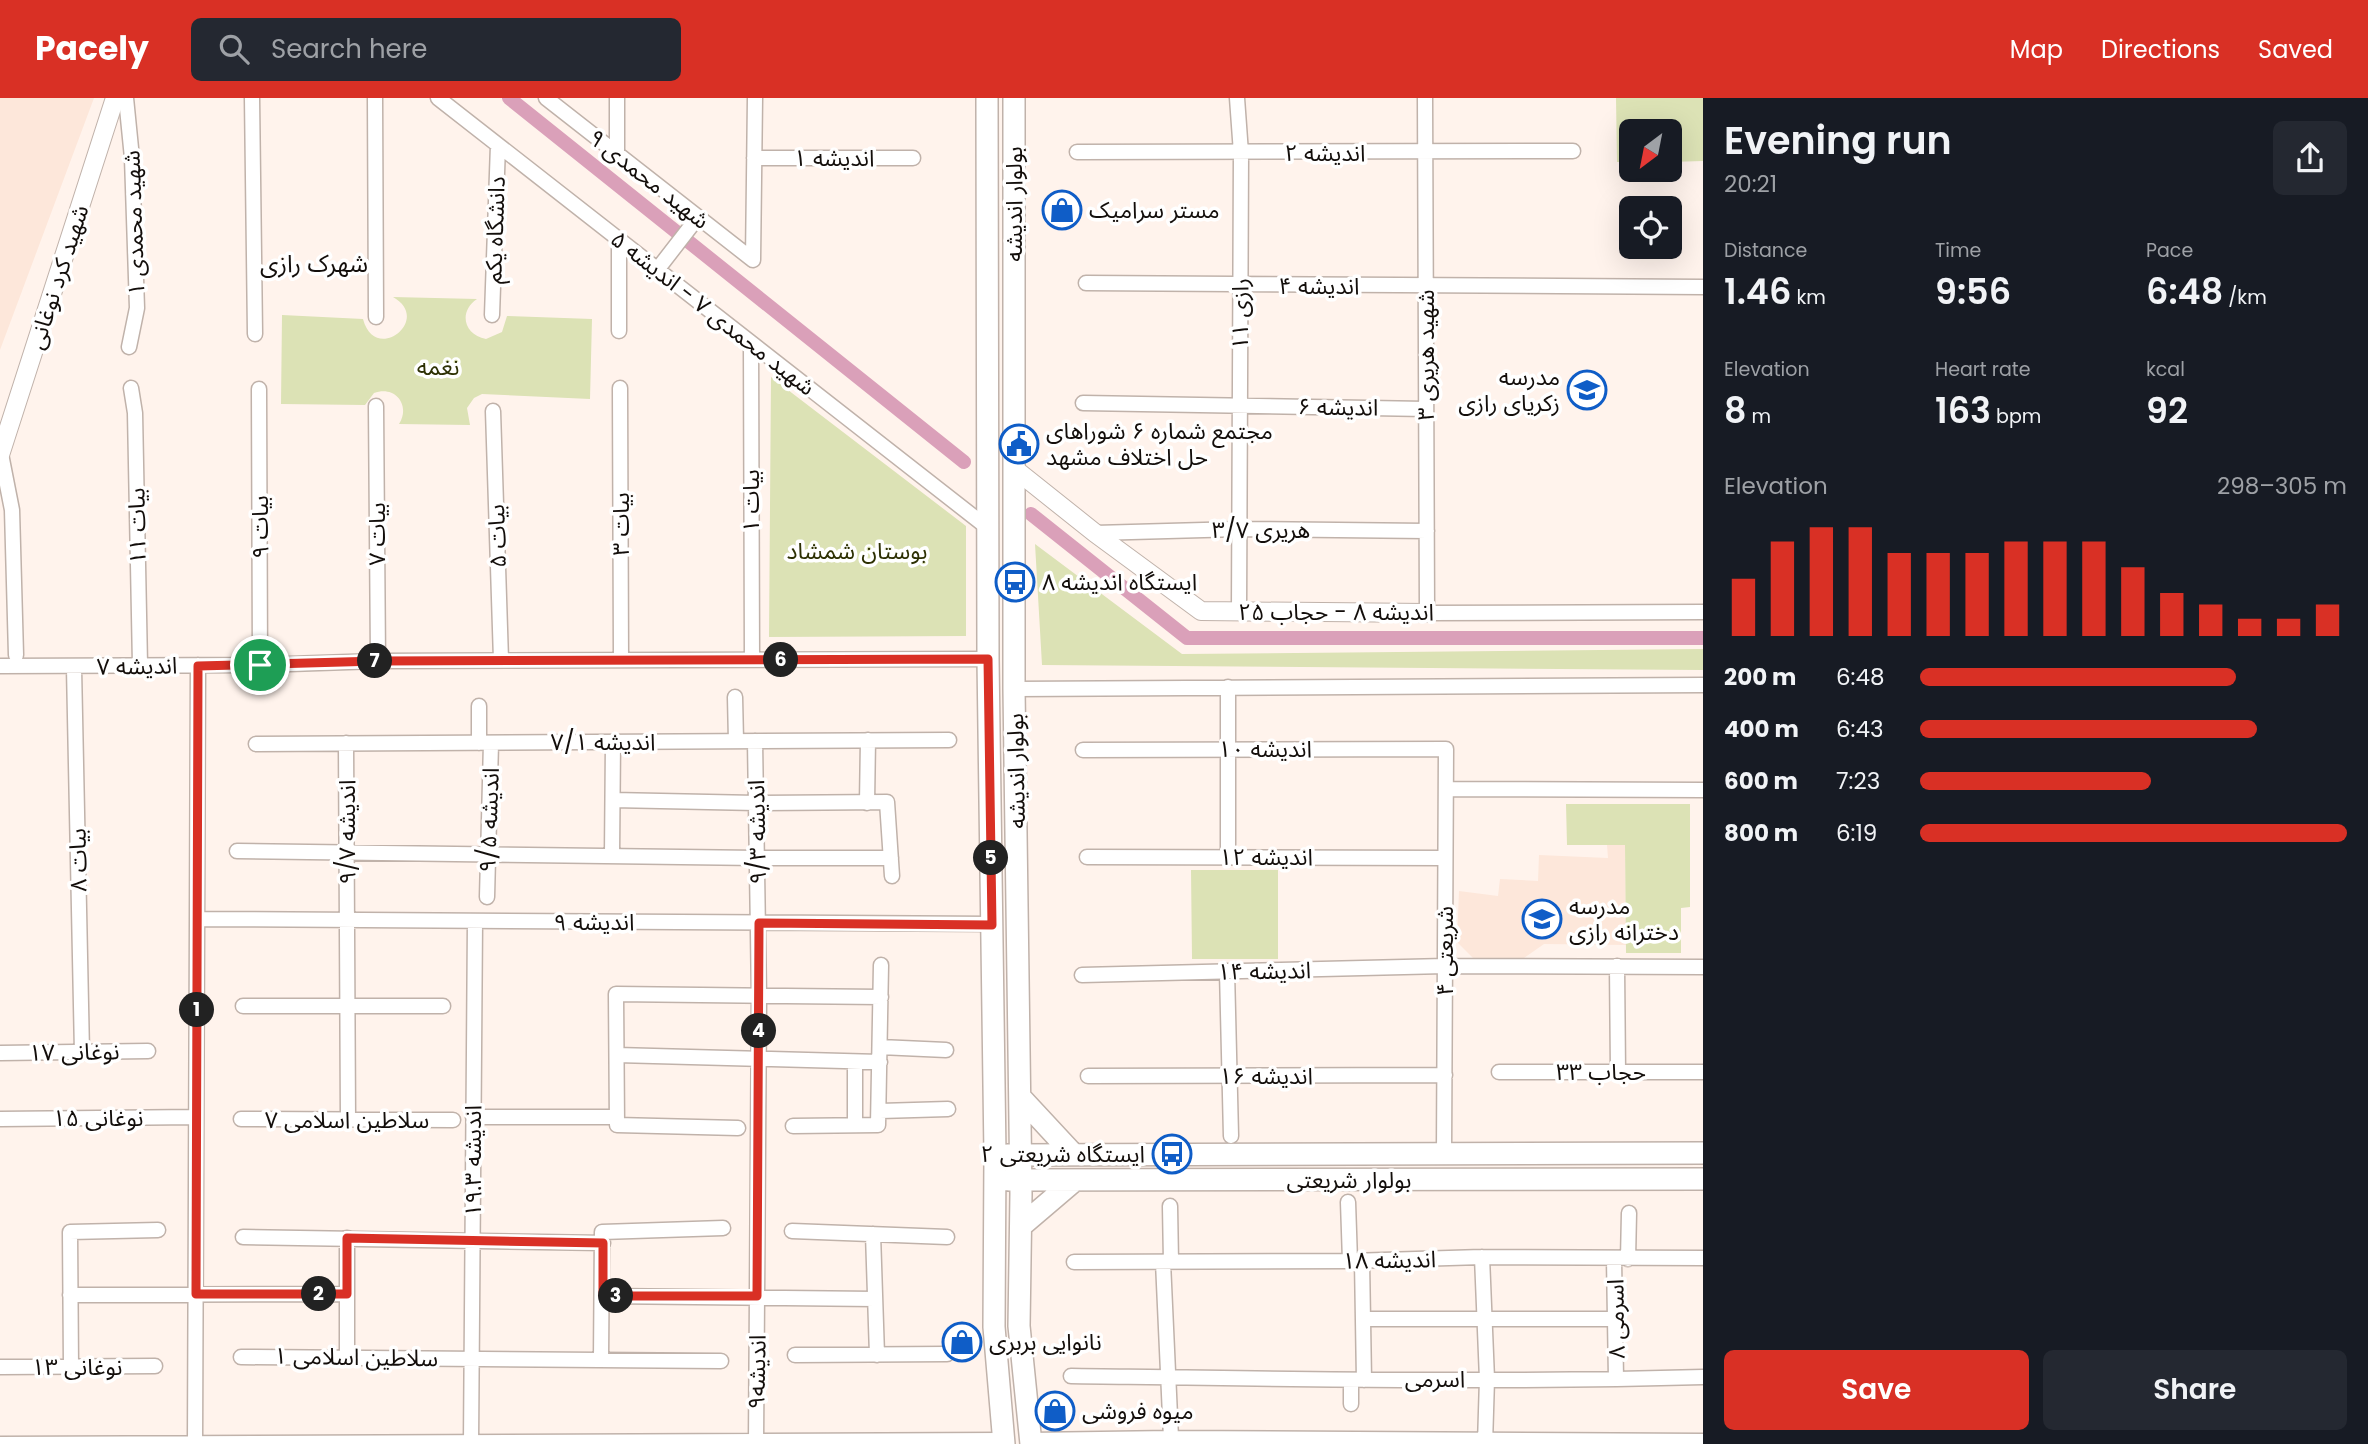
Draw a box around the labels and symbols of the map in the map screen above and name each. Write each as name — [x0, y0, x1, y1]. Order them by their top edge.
north arrow — [1619, 119, 1682, 182]
street label: شهید محمدی ۹ — [582, 122, 716, 236]
street label: اندیشه ۲ — [1285, 137, 1365, 169]
street label: اندیشه ۱ — [794, 142, 874, 174]
street label: بولوار اندیشه — [998, 146, 1030, 262]
street label: شهید محمدی ۱ — [115, 150, 153, 296]
street label: دانشگاه یکم — [477, 176, 514, 284]
shop icon: مستر سرامیک — [1041, 189, 1083, 231]
place label: مستر سرامیک — [1089, 194, 1220, 226]
street label: شهید کرد نوغانی — [20, 201, 96, 353]
street label: شهید محمدی ۷ - اندیشه ۵ — [604, 223, 822, 403]
district label: شهرک رازی — [260, 247, 368, 280]
street label: اندیشه ۴ — [1279, 270, 1359, 302]
street label: رازی ۱۱ — [1224, 278, 1256, 350]
street label: شهید هریری ۳ — [1410, 289, 1442, 421]
park label: نغمه — [417, 351, 459, 383]
place label: مدرسه زکریای رازی — [1458, 361, 1560, 419]
school or university icon: مدرسه زکریای رازی — [1566, 369, 1608, 411]
street label: اندیشه ۶ — [1297, 390, 1379, 424]
place label: مجتمع شماره ۶ شوراهای حل اختلاف مشهد — [1046, 415, 1273, 473]
public building icon: مجتمع شماره ۶ شوراهای حل اختلاف مشهد — [998, 423, 1040, 465]
street label: بیات ۱ — [735, 469, 767, 533]
street label: بیات ۱۱ — [120, 487, 154, 565]
street label: بیات ۳ — [605, 492, 637, 556]
street label: بیات ۹ — [244, 495, 276, 559]
street label: بیات ۷ — [361, 502, 393, 566]
street label: بیات ۵ — [480, 504, 514, 568]
street label: هریری ۳/۷ — [1212, 514, 1310, 546]
park label: بوستان شمشاد — [787, 535, 927, 567]
bus stop icon: ایستگاه اندیشه ۸ — [994, 561, 1036, 603]
place label: ایستگاه اندیشه ۸ — [1042, 566, 1197, 598]
street label: اندیشه ۸ - حجاب ۲۵ — [1238, 596, 1434, 628]
pin — [230, 635, 290, 695]
pin: 6 — [764, 642, 798, 678]
pin: 7 — [358, 644, 392, 678]
street label: اندیشه ۷ — [96, 649, 178, 683]
street label: بولوار اندیشه — [999, 713, 1033, 829]
street label: اندیشه ۷/۱ — [551, 726, 655, 758]
street label: اندیشه ۱۰ — [1218, 733, 1312, 765]
street label: اندیشه ۹/۵ — [471, 767, 507, 873]
street label: اندیشه ۹/۳ — [740, 779, 774, 885]
street label: اندیشه ۹/۷ — [331, 780, 363, 884]
street label: بیات ۸ — [61, 828, 95, 892]
pin: 5 — [974, 840, 1009, 876]
street label: اندیشه ۱۲ — [1219, 841, 1313, 873]
place label: مدرسه دخترانه رازی — [1569, 890, 1679, 948]
school or university icon: مدرسه دخترانه رازی — [1521, 898, 1563, 940]
street label: اندیشه ۹ — [554, 906, 634, 938]
street label: شریعتی ۴ — [1429, 906, 1461, 996]
street label: اندیشه ۱۴ — [1217, 954, 1311, 988]
pin: 1 — [180, 992, 214, 1028]
pin: 4 — [742, 1014, 776, 1048]
street label: نوغانی ۱۷ — [28, 1035, 120, 1069]
street label: حجاب ۳۳ — [1556, 1056, 1646, 1088]
street label: اندیشه ۱۶ — [1219, 1060, 1313, 1092]
street label: نوغانی ۱۵ — [53, 1102, 143, 1134]
street label: سلاطین اسلامی ۷ — [265, 1104, 429, 1136]
street label: اندیشه ۱۹.۳ — [457, 1105, 489, 1217]
bus stop icon: ایستگاه شریعتی ۲ — [1151, 1133, 1193, 1175]
place label: ایستگاه شریعتی ۲ — [981, 1138, 1145, 1170]
street label: بولوار شریعتی — [1287, 1164, 1411, 1196]
street label: اندیشه ۱۸ — [1342, 1243, 1436, 1277]
pin: 2 — [302, 1276, 336, 1312]
pin: 3 — [598, 1278, 634, 1314]
street label: اسرمی ۸ — [1599, 1279, 1633, 1359]
shop icon: نانوایی بربری — [941, 1321, 983, 1363]
place label: نانوایی بربری — [989, 1326, 1102, 1358]
street label: اندیشه۹ — [740, 1334, 774, 1410]
street label: سلاطین اسلامی ۱ — [273, 1340, 439, 1374]
street label: نوغانی ۱۳ — [32, 1351, 122, 1383]
street label: اسرمی — [1405, 1363, 1465, 1395]
shop icon: میوه فروشی — [1034, 1390, 1076, 1432]
place label: میوه فروشی — [1082, 1395, 1194, 1427]

